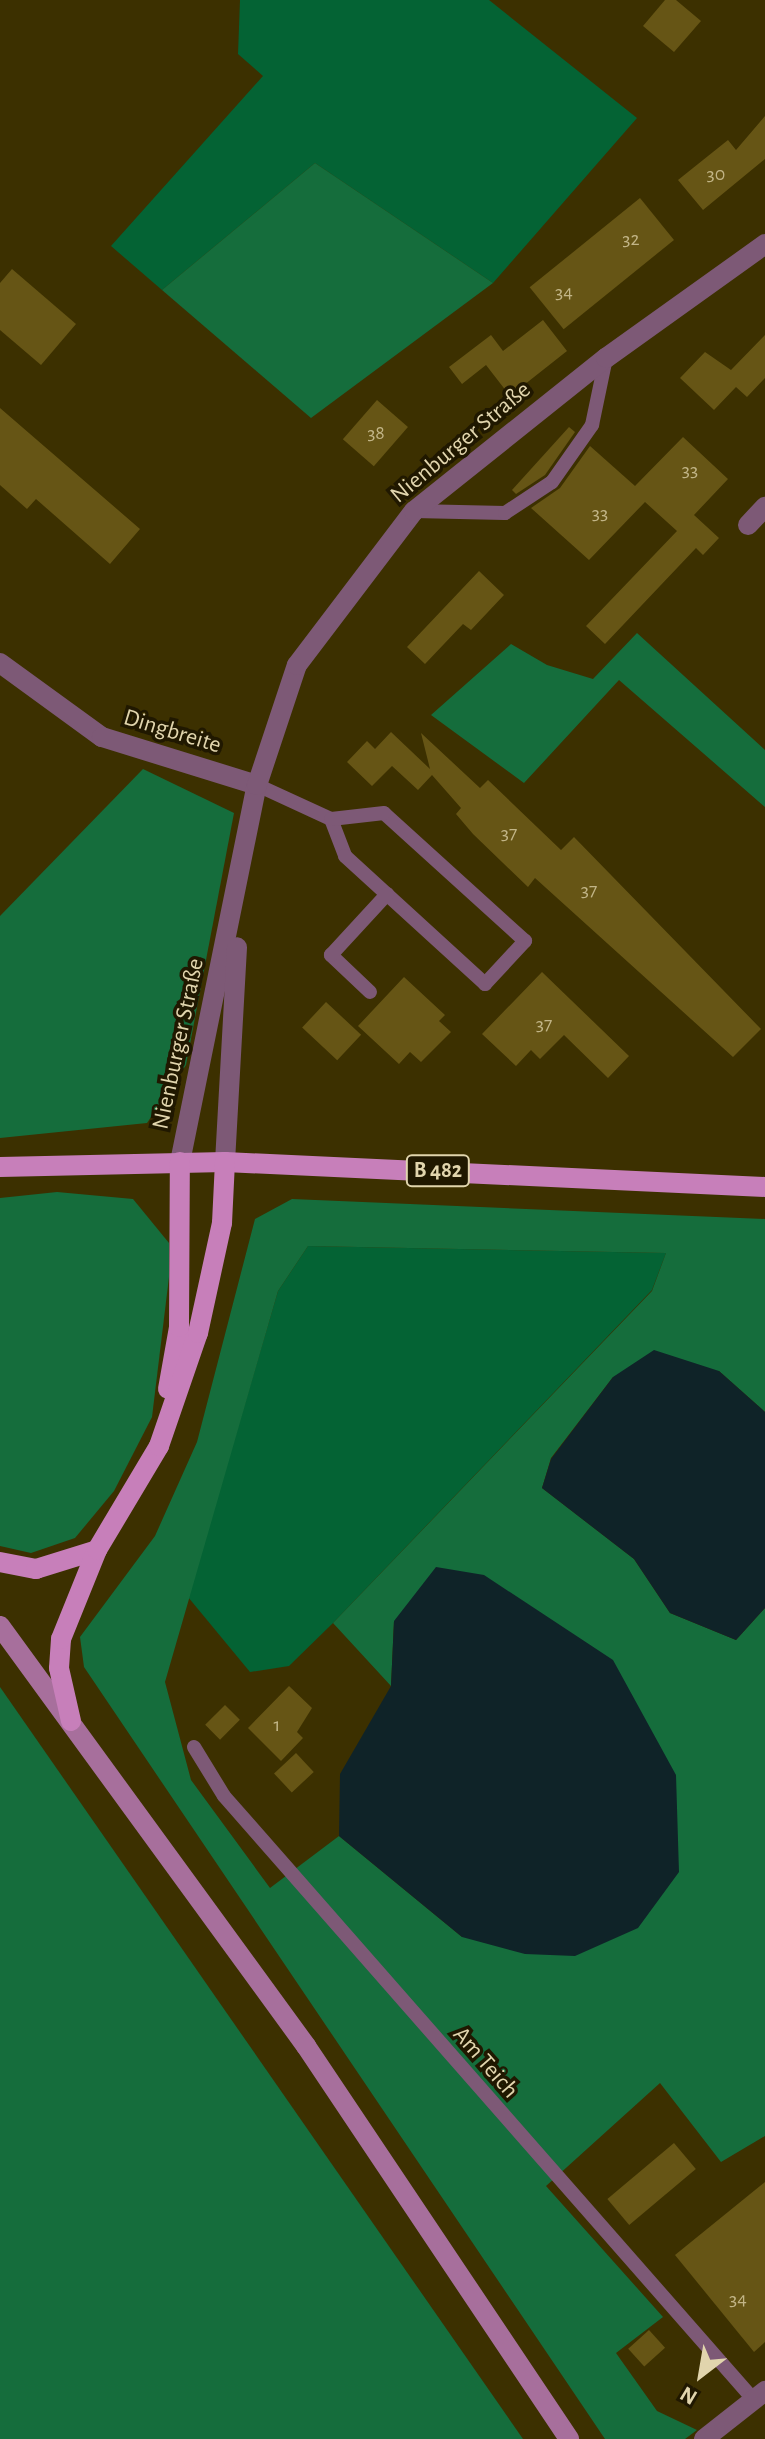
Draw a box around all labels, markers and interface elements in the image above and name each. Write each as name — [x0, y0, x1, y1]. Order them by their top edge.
house number: 30 — [707, 162, 725, 186]
house number: 32 — [622, 227, 640, 251]
house number: 34 — [555, 280, 573, 304]
street label: Nienburger Straße — [385, 376, 537, 510]
house number: 38 — [367, 421, 385, 445]
house number: 33 — [682, 458, 698, 482]
house number: 33 — [592, 501, 608, 525]
street label: Dingbreite — [120, 704, 224, 760]
house number: 37 — [501, 821, 517, 845]
house number: 37 — [581, 878, 597, 902]
street label: Nienburger Straße — [147, 956, 211, 1132]
house number: 37 — [536, 1012, 552, 1036]
road number: B 482 — [404, 1153, 472, 1189]
house number: 1 — [274, 1713, 280, 1737]
street label: Am Teich — [446, 2021, 524, 2105]
house number: 34 — [729, 2287, 747, 2311]
north arrow — [661, 2335, 741, 2415]
text: N — [676, 2382, 701, 2409]

